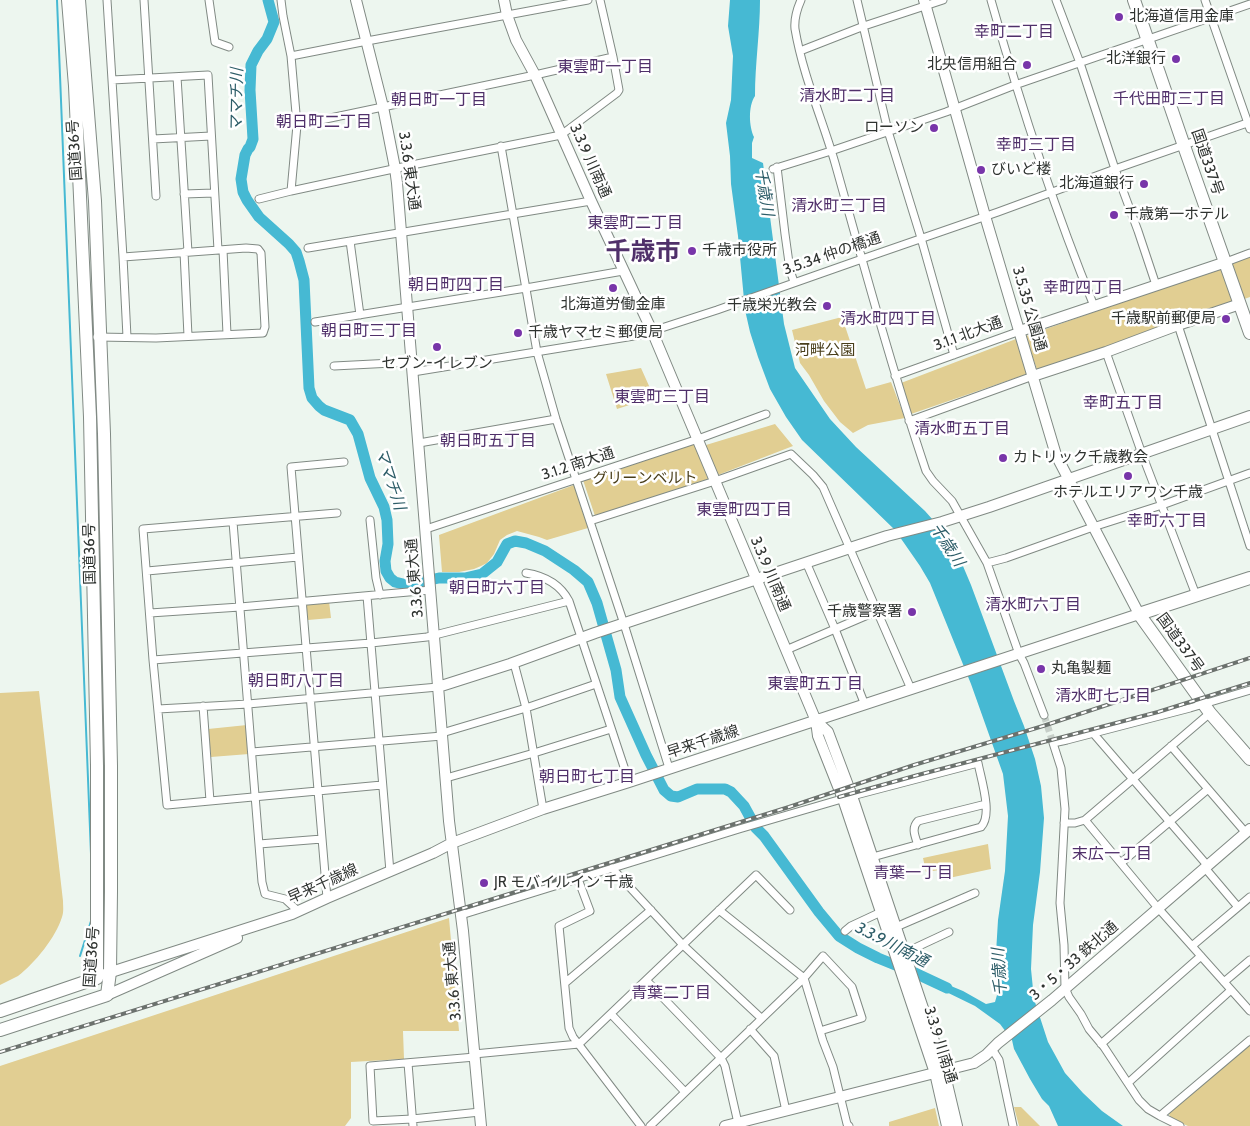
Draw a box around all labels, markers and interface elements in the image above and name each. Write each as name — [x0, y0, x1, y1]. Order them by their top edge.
place label: 北海道信用金庫 — [1129, 8, 1234, 26]
marker: 北海道信用金庫 — [1113, 11, 1125, 23]
district label: 幸町二丁目 — [974, 22, 1054, 42]
place label: 北洋銀行 — [1106, 50, 1166, 68]
marker: 北洋銀行 — [1170, 53, 1182, 65]
place label: 北央信用組合 — [927, 56, 1017, 74]
district label: 東雲町一丁目 — [557, 57, 653, 77]
marker: 北央信用組合 — [1021, 59, 1033, 71]
water label: ママチ川 — [227, 68, 247, 132]
district label: 清水町二丁目 — [799, 86, 895, 106]
district label: 千代田町三丁目 — [1113, 89, 1225, 109]
district label: 朝日町一丁目 — [391, 90, 487, 110]
district label: 朝日町二丁目 — [276, 112, 372, 132]
street label: 国道36号 — [64, 119, 86, 181]
place label: ローソン — [864, 119, 924, 137]
street label: 3.3.9 川南通 — [566, 121, 614, 201]
marker: ローソン — [928, 122, 940, 134]
street label: 国道337号 — [1187, 127, 1227, 197]
street label: 3.3.6 東大通 — [395, 130, 423, 212]
district label: 幸町三丁目 — [996, 135, 1076, 155]
place label: びいど楼 — [991, 161, 1051, 179]
marker: びいど楼 — [975, 164, 987, 176]
water label: 千歳川 — [751, 167, 777, 217]
place label: 北海道銀行 — [1059, 175, 1134, 193]
marker: 北海道銀行 — [1138, 178, 1150, 190]
district label: 清水町三丁目 — [791, 196, 887, 216]
place label: 千歳第一ホテル — [1124, 206, 1229, 224]
marker: 千歳第一ホテル — [1108, 209, 1120, 221]
district label: 東雲町二丁目 — [587, 213, 683, 233]
street label: 3.5.34 仲の橋通 — [781, 229, 883, 279]
district label: 千歳市 — [606, 238, 680, 268]
place label: 千歳市役所 — [702, 242, 777, 260]
marker: 千歳市役所 — [686, 245, 698, 257]
street label: 3.5.35 公園通 — [1008, 265, 1050, 353]
district label: 朝日町四丁目 — [408, 275, 504, 295]
district label: 幸町四丁目 — [1043, 278, 1123, 298]
marker: 北海道労働金庫 — [607, 282, 619, 294]
place label: 北海道労働金庫 — [561, 296, 665, 314]
place label: 千歳栄光教会 — [727, 297, 817, 315]
marker: 千歳栄光教会 — [821, 300, 833, 312]
district label: 清水町四丁目 — [840, 309, 936, 329]
place label: 千歳駅前郵便局 — [1111, 310, 1216, 328]
street label: 3.1.1 北大通 — [931, 313, 1005, 355]
marker: 千歳駅前郵便局 — [1220, 313, 1232, 325]
district label: 朝日町三丁目 — [321, 321, 417, 341]
place label: 千歳ヤマセミ郵便局 — [528, 324, 663, 342]
marker: 千歳ヤマセミ郵便局 — [512, 327, 524, 339]
marker: セブン-イレブン — [431, 341, 443, 353]
park label: 河畔公園 — [795, 342, 855, 360]
place label: セブン-イレブン — [381, 355, 493, 373]
district label: 東雲町三丁目 — [614, 387, 710, 407]
district label: 幸町五丁目 — [1083, 393, 1163, 413]
district label: 清水町五丁目 — [914, 419, 1010, 439]
district label: 朝日町五丁目 — [440, 431, 536, 451]
street label: 3.1.2 南大通 — [539, 444, 617, 484]
water label: ママチ川 — [371, 446, 409, 512]
place label: カトリック千歳教会 — [1013, 449, 1148, 467]
marker: カトリック千歳教会 — [997, 452, 1009, 464]
park label: グリーンベルト — [593, 470, 697, 488]
marker: ホテルエリアワン千歳 — [1122, 470, 1134, 482]
place label: ホテルエリアワン千歳 — [1053, 484, 1203, 502]
district label: 東雲町四丁目 — [696, 500, 792, 520]
district label: 幸町六丁目 — [1127, 511, 1207, 531]
water label: 千歳川 — [926, 520, 968, 570]
street label: 国道36号 — [80, 523, 100, 585]
street label: 3.3.9 川南通 — [746, 534, 794, 614]
street label: 3.3.6 東大通 — [403, 538, 427, 618]
district label: 朝日町六丁目 — [449, 578, 545, 598]
district label: 清水町六丁目 — [985, 595, 1081, 615]
place label: 千歳警察署 — [827, 603, 902, 621]
marker: 千歳警察署 — [906, 606, 918, 618]
street label: 国道337号 — [1153, 610, 1207, 676]
place label: 丸亀製麺 — [1051, 660, 1111, 678]
marker: 丸亀製麺 — [1035, 663, 1047, 675]
district label: 朝日町八丁目 — [248, 671, 344, 691]
district label: 東雲町五丁目 — [767, 674, 863, 694]
district label: 清水町七丁目 — [1055, 686, 1151, 706]
street label: 早来千歳線 — [665, 722, 741, 762]
district label: 朝日町七丁目 — [539, 767, 635, 787]
district label: 末広一丁目 — [1072, 844, 1152, 864]
street label: 早来千歳線 — [285, 861, 361, 907]
district label: 青葉一丁目 — [873, 863, 953, 883]
place label: JR モバイルイン 千歳 — [494, 874, 634, 892]
marker: JR モバイルイン 千歳 — [478, 877, 490, 889]
water label: 3.3.9川南通 — [852, 918, 932, 972]
street label: 3・5・33 鉄北通 — [1026, 918, 1122, 1004]
street label: 国道36号 — [81, 926, 103, 988]
street label: 3.3.6 東大通 — [441, 941, 465, 1021]
water label: 千歳川 — [989, 947, 1011, 997]
district label: 青葉二丁目 — [631, 983, 711, 1003]
street label: 3.3.9 川南通 — [920, 1004, 960, 1086]

